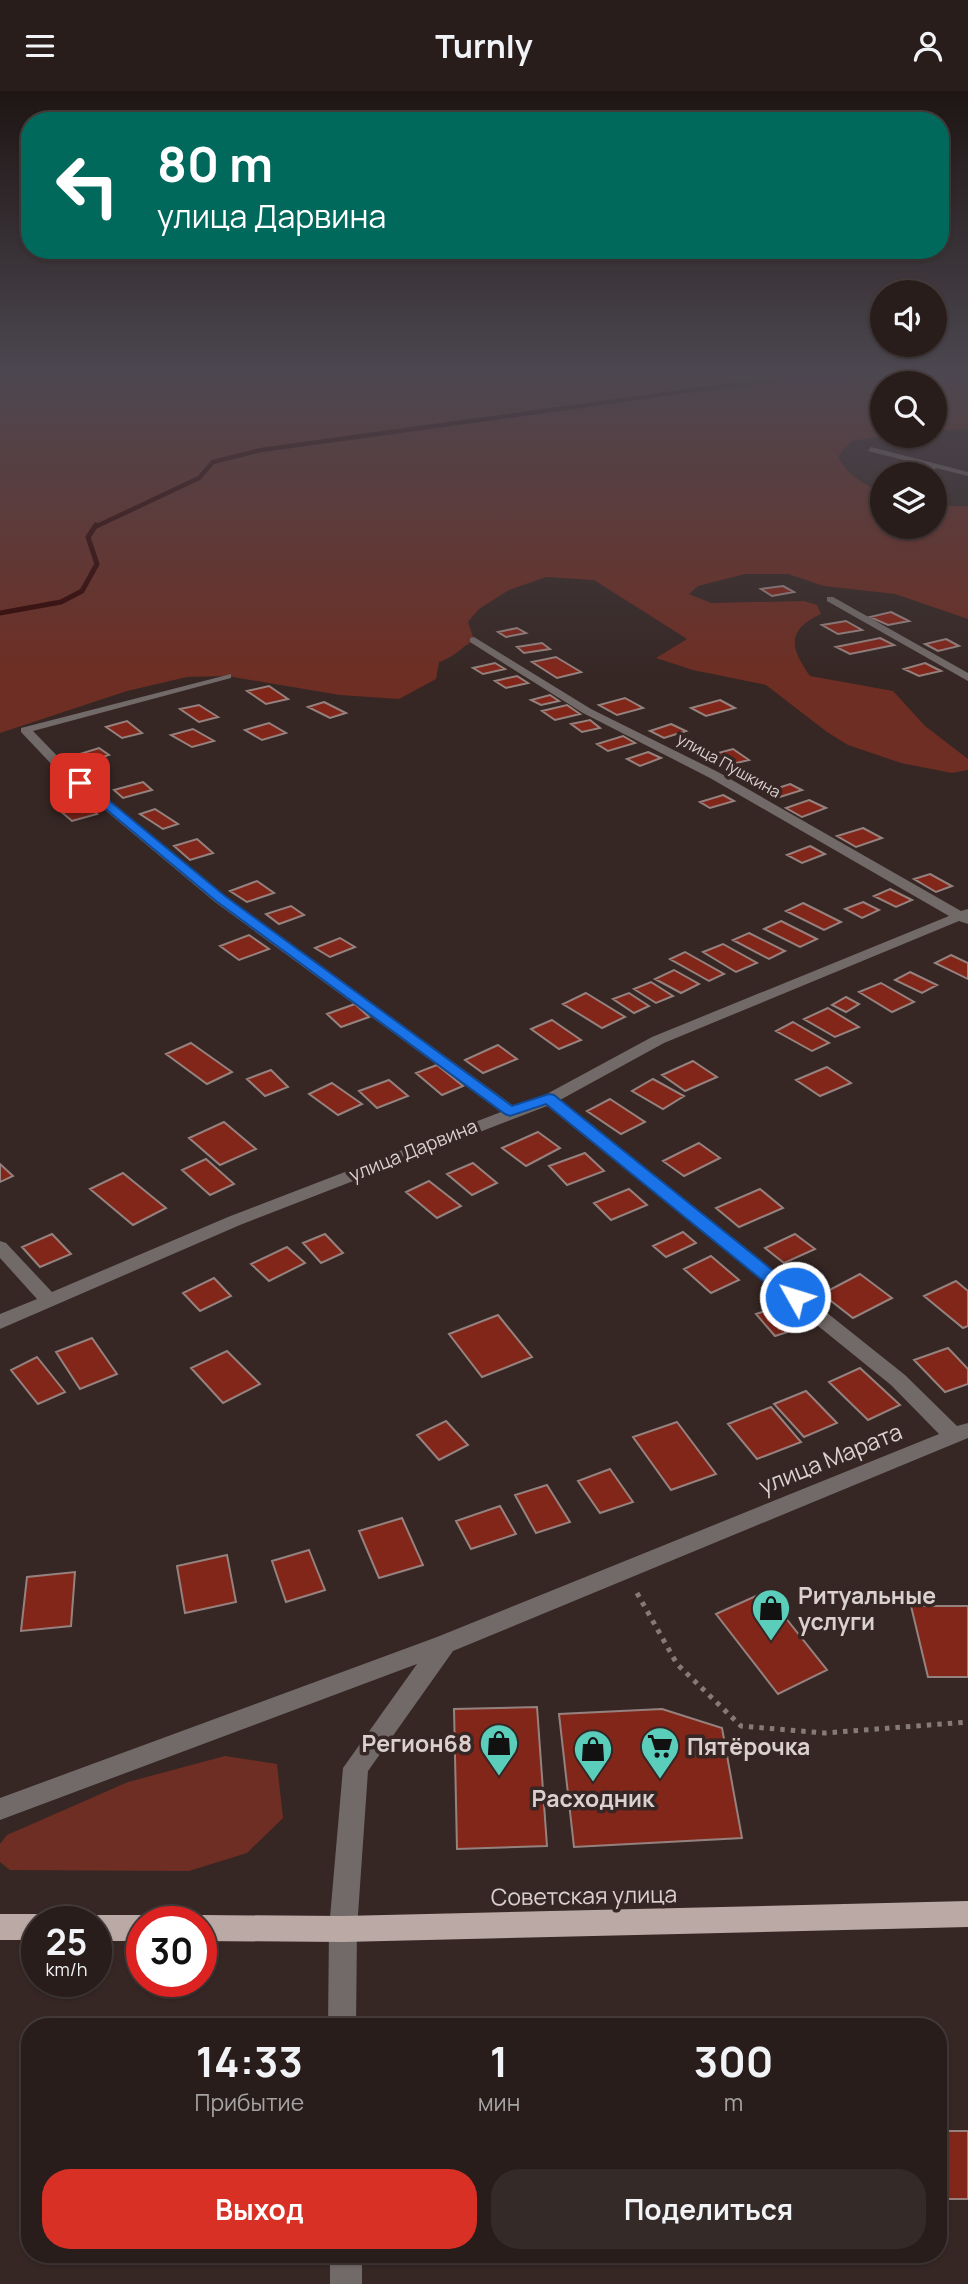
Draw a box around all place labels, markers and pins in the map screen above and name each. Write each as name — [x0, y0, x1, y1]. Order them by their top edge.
pin — [50, 753, 110, 813]
place label: Ритуальные услуги — [798, 1579, 936, 1637]
shop icon: Ритуальные услуги — [750, 1587, 792, 1642]
shop icon: Регион68 — [478, 1722, 520, 1777]
supermarket icon: Пятёрочка — [639, 1725, 681, 1780]
place label: Регион68 — [362, 1727, 472, 1759]
shop icon: Расходник — [572, 1728, 614, 1783]
place label: Пятёрочка — [687, 1730, 810, 1762]
place label: Расходник — [532, 1782, 655, 1814]

